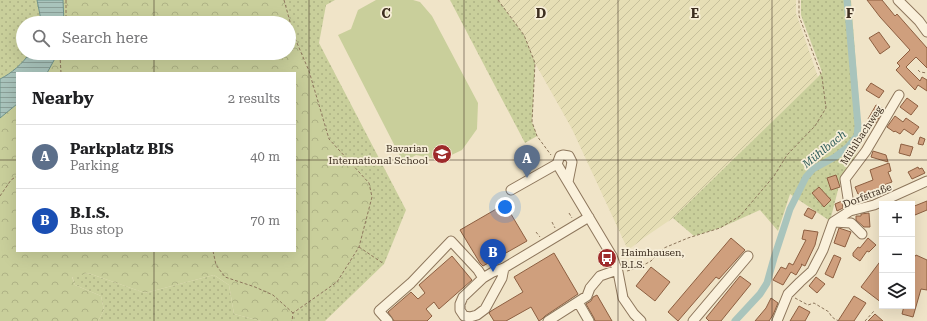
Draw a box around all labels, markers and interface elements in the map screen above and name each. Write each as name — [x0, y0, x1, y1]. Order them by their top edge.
text: C — [381, 6, 391, 21]
text: D — [536, 6, 546, 21]
text: E — [691, 6, 699, 21]
text: F — [846, 6, 854, 21]
search box — [16, 16, 296, 60]
icon: search — [30, 27, 52, 49]
text: Search here — [62, 29, 148, 47]
text: Nearby — [32, 88, 94, 108]
text: 2 results — [228, 91, 280, 106]
street label: Mühlbachweg — [838, 104, 885, 167]
water label: Mühlbach — [799, 128, 849, 172]
text: Parkplatz BIS — [70, 140, 174, 158]
place label: Bavarian International School — [328, 143, 429, 166]
school or university icon: Bavarian International School — [431, 143, 453, 165]
pin: A — [514, 145, 540, 178]
text: A — [40, 149, 50, 164]
text: 40 m — [250, 149, 280, 164]
text: Parking — [70, 158, 119, 173]
street label: Dorfstraße — [841, 181, 894, 210]
your location — [495, 197, 515, 217]
map controls — [879, 201, 915, 309]
button: + — [879, 201, 915, 237]
text: B.I.S. — [70, 204, 110, 222]
text: B — [40, 213, 50, 228]
text: 70 m — [250, 213, 280, 228]
text: Bus stop — [70, 222, 124, 237]
button: − — [879, 237, 915, 273]
pin: B — [480, 239, 506, 272]
bus stop icon: Haimhausen, B.I.S. — [596, 247, 618, 269]
place label: Haimhausen, B.I.S. — [621, 247, 685, 270]
button: layers — [879, 273, 915, 309]

